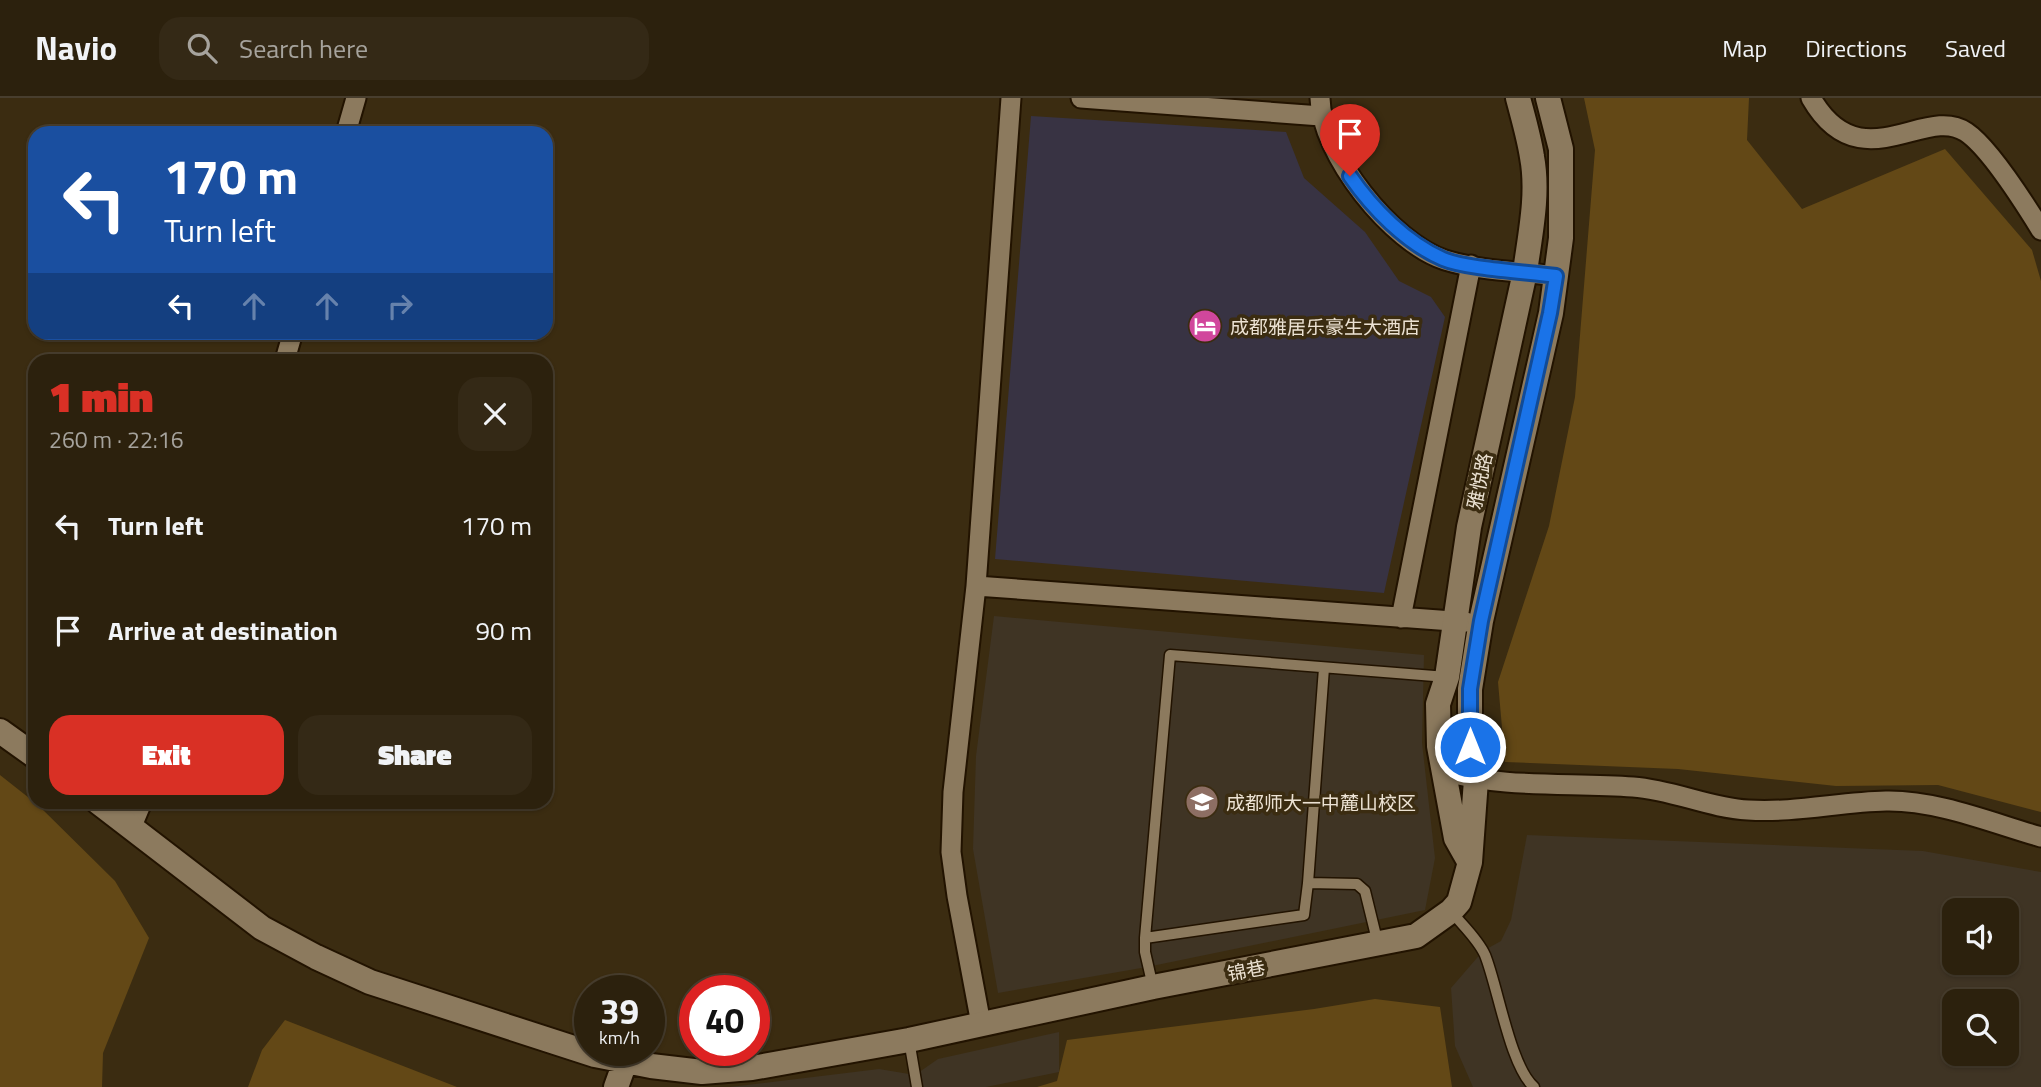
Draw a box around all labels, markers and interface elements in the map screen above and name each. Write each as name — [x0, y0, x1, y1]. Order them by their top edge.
search box — [159, 17, 649, 80]
text: Navio — [35, 23, 117, 73]
icon: search — [183, 29, 221, 67]
text: Search here — [239, 29, 368, 68]
text: Map — [1722, 30, 1767, 66]
text: Directions — [1805, 30, 1907, 66]
text: Saved — [1945, 30, 2006, 66]
pin — [1320, 104, 1380, 176]
icon: arrive — [1331, 115, 1369, 153]
text: 170 m — [164, 138, 298, 213]
icon: left — [49, 154, 140, 245]
text: Turn left — [164, 206, 276, 254]
icon: left — [162, 287, 200, 325]
icon: ahead — [235, 287, 273, 325]
icon: ahead — [308, 287, 346, 325]
icon: right — [381, 287, 419, 325]
hotel icon: 成都雅居乐豪生大酒店 — [1186, 307, 1224, 345]
place label: 成都雅居乐豪生大酒店 — [1230, 312, 1420, 341]
text: 1 min — [49, 364, 153, 428]
button: close — [458, 377, 532, 451]
text: 260 m · 22:16 — [49, 422, 184, 457]
street label: 雅悦路 — [1459, 450, 1499, 512]
text: Turn left — [108, 506, 203, 545]
text: 170 m — [461, 506, 532, 545]
icon: left — [49, 507, 87, 545]
text: Arrive at destination — [108, 611, 338, 650]
text: 90 m — [475, 611, 532, 650]
icon: arrive — [49, 612, 87, 650]
position arrow — [1433, 710, 1507, 784]
button: Exit — [49, 715, 284, 795]
button: Share — [298, 715, 532, 795]
school or university icon: 成都师大一中麓山校区 — [1183, 783, 1221, 821]
place label: 成都师大一中麓山校区 — [1226, 788, 1416, 817]
map controls — [1942, 898, 2019, 1066]
button: sound — [1942, 898, 2019, 975]
street label: 锦巷 — [1225, 952, 1267, 988]
speed limit sign: 40 — [679, 975, 770, 1066]
text: 39 — [600, 984, 639, 1038]
button: search — [1942, 989, 2019, 1066]
text: km/h — [599, 1024, 640, 1051]

